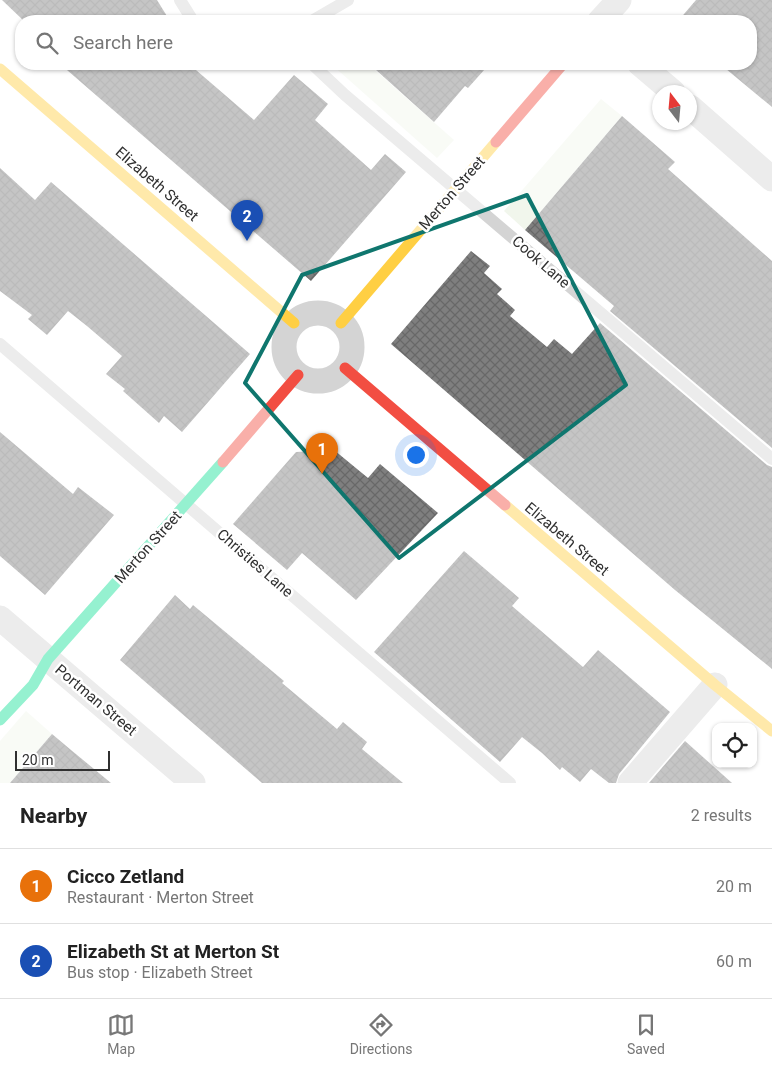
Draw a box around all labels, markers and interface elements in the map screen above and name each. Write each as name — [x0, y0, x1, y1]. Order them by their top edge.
search box — [15, 15, 757, 70]
icon: search — [33, 29, 61, 57]
text: Search here — [73, 31, 173, 54]
north arrow — [652, 85, 697, 130]
street label: Elizabeth Street — [112, 143, 202, 225]
street label: Merton Street — [415, 153, 489, 233]
pin: 2 — [231, 200, 263, 241]
street label: Cook Lane — [508, 232, 574, 292]
pin: 1 — [306, 433, 338, 474]
your location — [403, 442, 429, 468]
street label: Elizabeth Street — [521, 499, 613, 579]
street label: Merton Street — [111, 507, 185, 587]
street label: Christies Lane — [213, 525, 297, 601]
street label: Portman Street — [51, 661, 141, 739]
map controls — [712, 723, 757, 768]
button: locate — [712, 723, 757, 768]
scale bar — [15, 748, 110, 771]
text: 20 m — [22, 752, 54, 768]
text: Nearby — [20, 804, 87, 828]
text: 2 results — [691, 806, 752, 825]
text: Cicco Zetland — [67, 865, 184, 888]
text: 1 — [31, 877, 41, 896]
text: 20 m — [716, 877, 752, 896]
text: Restaurant · Merton Street — [67, 888, 254, 907]
text: Elizabeth St at Merton St — [67, 940, 279, 963]
text: 2 — [31, 952, 41, 971]
text: 60 m — [716, 952, 752, 971]
text: Bus stop · Elizabeth Street — [67, 963, 253, 982]
tab: Map — [107, 1011, 135, 1057]
tab: Directions — [350, 1011, 413, 1057]
tab: Saved — [627, 1011, 665, 1057]

